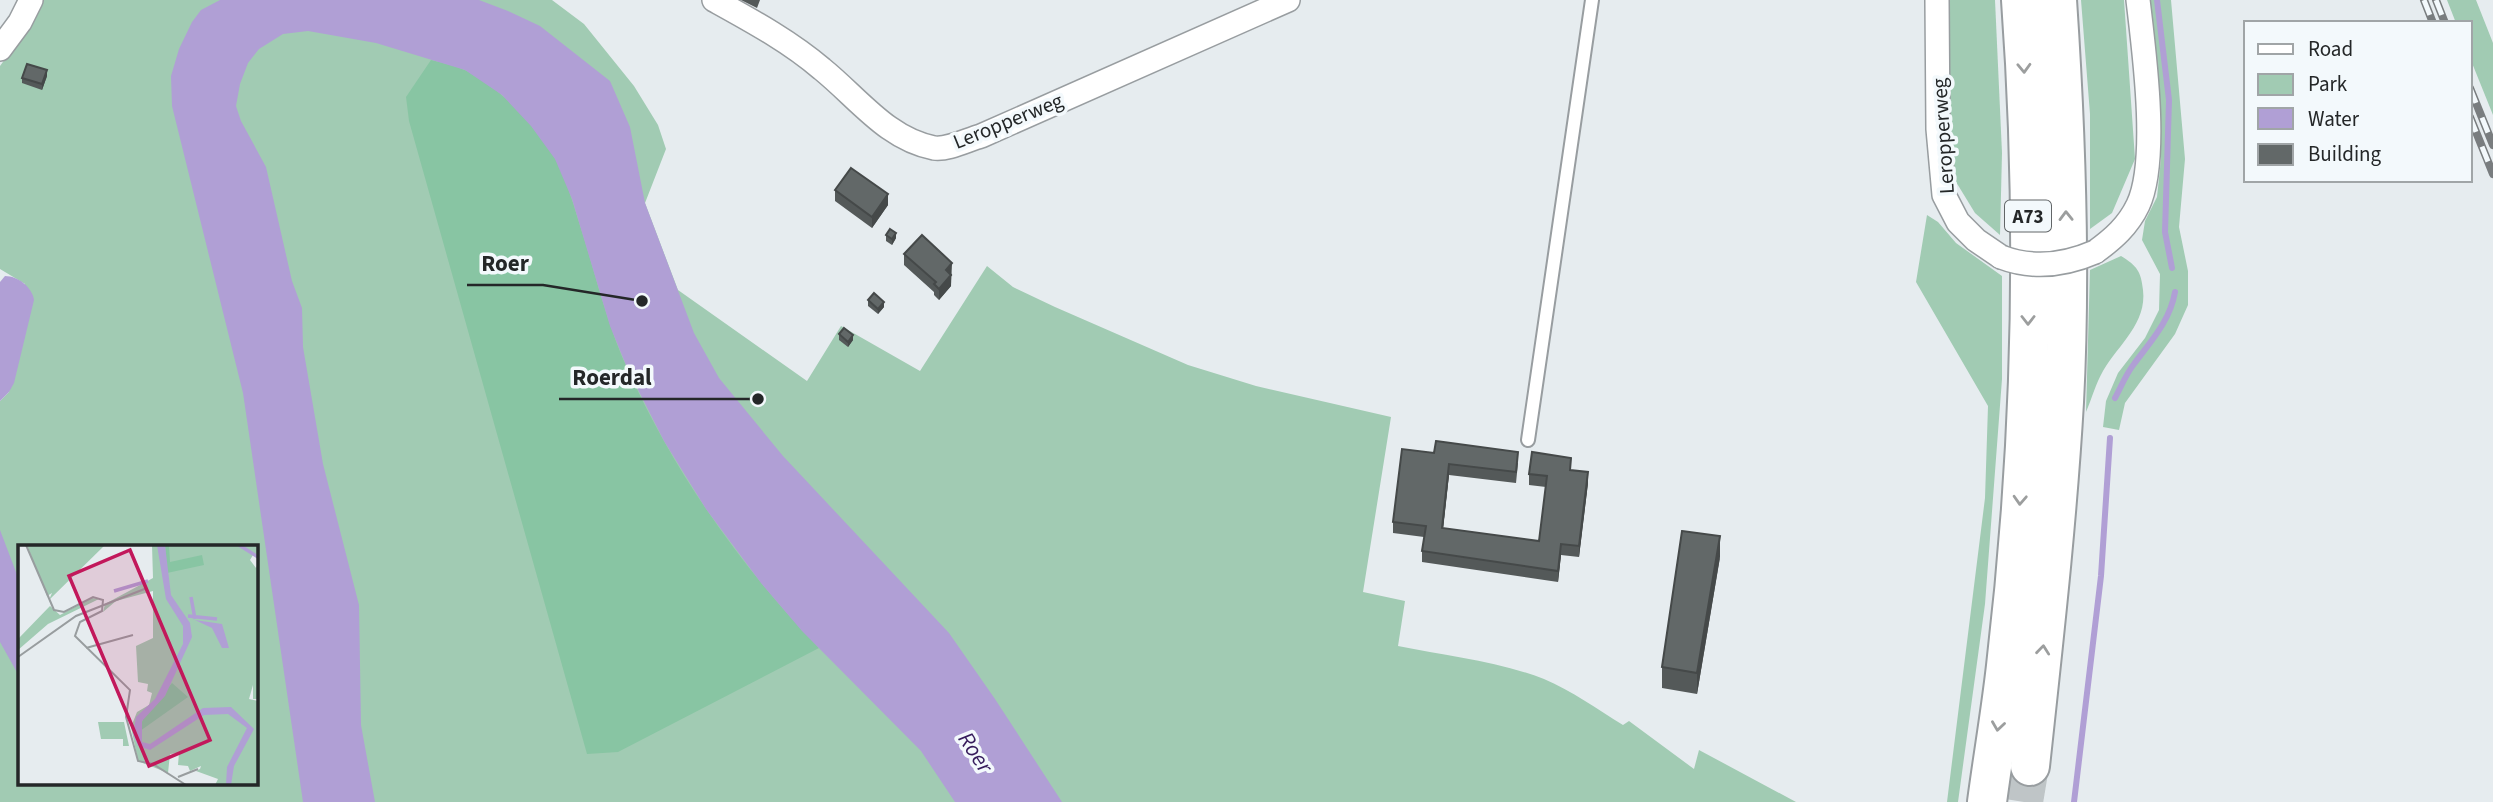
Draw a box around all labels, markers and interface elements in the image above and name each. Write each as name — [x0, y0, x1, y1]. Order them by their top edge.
legend — [2244, 21, 2472, 182]
text: Road — [2308, 34, 2353, 64]
one-way arrow — [2017, 63, 2032, 74]
text: Park — [2308, 69, 2348, 99]
street label: Leropperweg — [1924, 77, 1962, 195]
street label: Leropperweg — [949, 85, 1068, 157]
text: Water — [2308, 104, 2360, 134]
text: Building — [2308, 139, 2382, 169]
road number: A73 — [2005, 200, 2051, 232]
one-way arrow — [2058, 210, 2074, 220]
callout: Roer — [467, 241, 543, 285]
text: Roer — [481, 247, 530, 280]
one-way arrow — [2020, 315, 2036, 326]
callout: Roerdal — [559, 355, 666, 399]
text: Roerdal — [572, 361, 652, 394]
one-way arrow — [2013, 495, 2028, 506]
inset map — [18, 545, 257, 784]
one-way arrow — [2035, 644, 2050, 656]
one-way arrow — [1990, 720, 2005, 732]
water label: Roer — [950, 725, 1002, 780]

